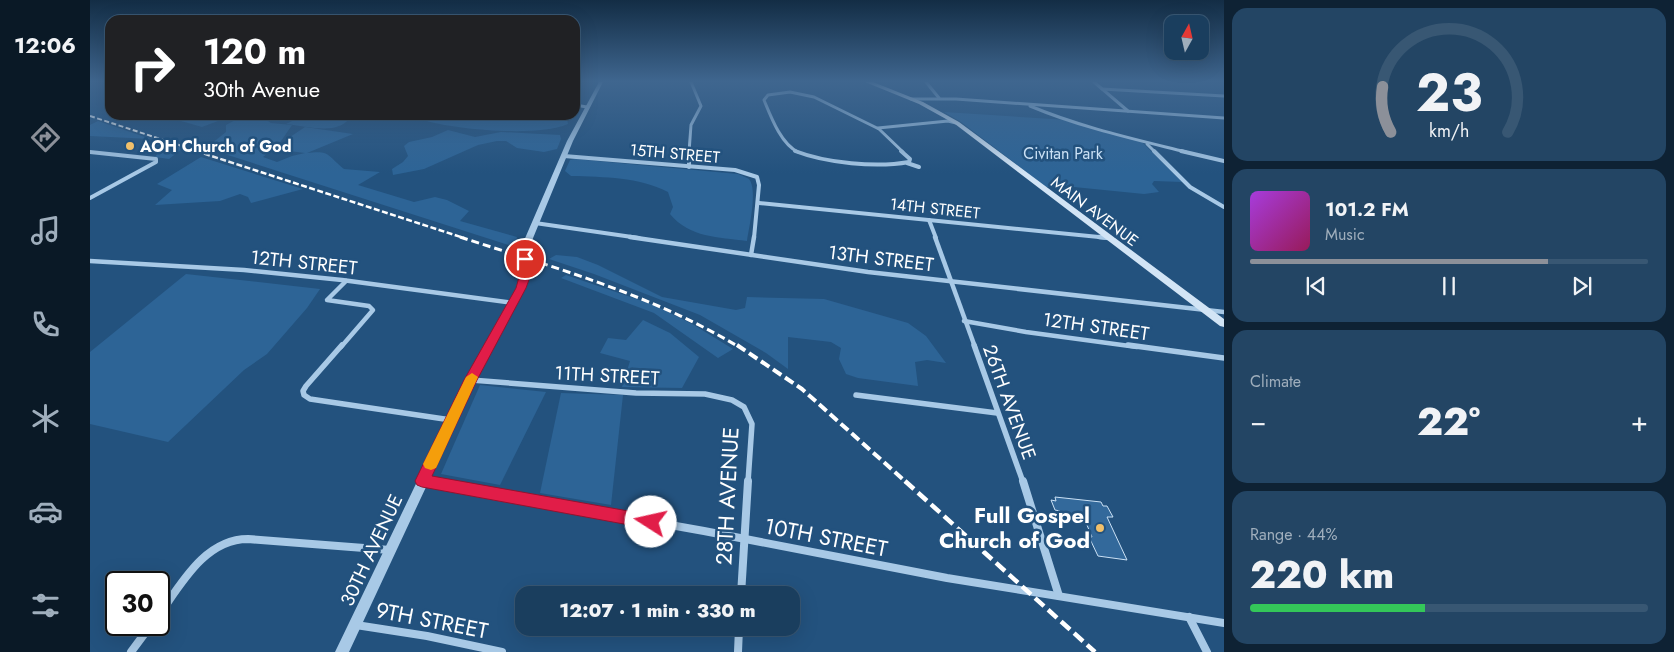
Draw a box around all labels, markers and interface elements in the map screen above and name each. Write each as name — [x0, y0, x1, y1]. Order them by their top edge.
north arrow — [1164, 15, 1209, 60]
map controls — [1164, 15, 1209, 60]
text: 120 m — [203, 27, 306, 77]
text: 12:06 — [14, 29, 76, 61]
icon: right — [120, 35, 185, 100]
text: 23 — [1416, 55, 1482, 131]
text: 30th Avenue — [203, 73, 320, 105]
text: km/h — [1429, 118, 1469, 144]
icon: directions — [28, 120, 63, 155]
place label: AOH Church of God — [139, 135, 292, 158]
street label: 15TH STREET — [629, 138, 721, 169]
marker: AOH Church of God — [124, 140, 136, 152]
park label: Civitan Park — [1023, 142, 1104, 165]
street label: MAIN AVENUE — [1046, 171, 1143, 252]
street label: 14TH STREET — [889, 192, 982, 225]
text: 101.2 FM — [1325, 196, 1409, 223]
icon: music — [28, 213, 63, 248]
text: Music — [1325, 223, 1365, 246]
pin — [504, 238, 546, 280]
street label: 13TH STREET — [827, 239, 935, 278]
street label: 12TH STREET — [249, 243, 359, 282]
icon: arrive — [511, 245, 539, 273]
icon: previous — [1302, 272, 1330, 300]
icon: pause — [1435, 272, 1463, 300]
icon: next — [1568, 272, 1596, 300]
street label: 12TH STREET — [1041, 306, 1151, 347]
icon: phone — [28, 307, 63, 342]
street label: 26TH AVENUE — [976, 341, 1043, 463]
street label: 11TH STREET — [554, 359, 660, 392]
text: Climate — [1250, 370, 1301, 393]
text: 22° — [1417, 394, 1480, 449]
icon: climate — [28, 401, 63, 436]
text: − — [1250, 401, 1267, 442]
text: + — [1631, 401, 1648, 442]
street label: 28TH AVENUE — [707, 426, 747, 566]
street label: 30TH AVENUE — [334, 490, 409, 611]
icon: car — [28, 494, 63, 529]
position arrow — [624, 495, 676, 547]
place label: Full Gospel Church of God — [939, 499, 1090, 556]
street label: 10TH STREET — [762, 509, 891, 565]
marker: Full Gospel Church of God — [1094, 522, 1106, 534]
text: Range · 44% — [1250, 523, 1338, 546]
text: 220 km — [1250, 547, 1394, 602]
speed limit sign: 30 — [105, 571, 170, 636]
icon: filters — [28, 588, 63, 623]
street label: 9TH STREET — [373, 593, 492, 647]
text: 12:07 · 1 min · 330 m — [559, 597, 756, 624]

